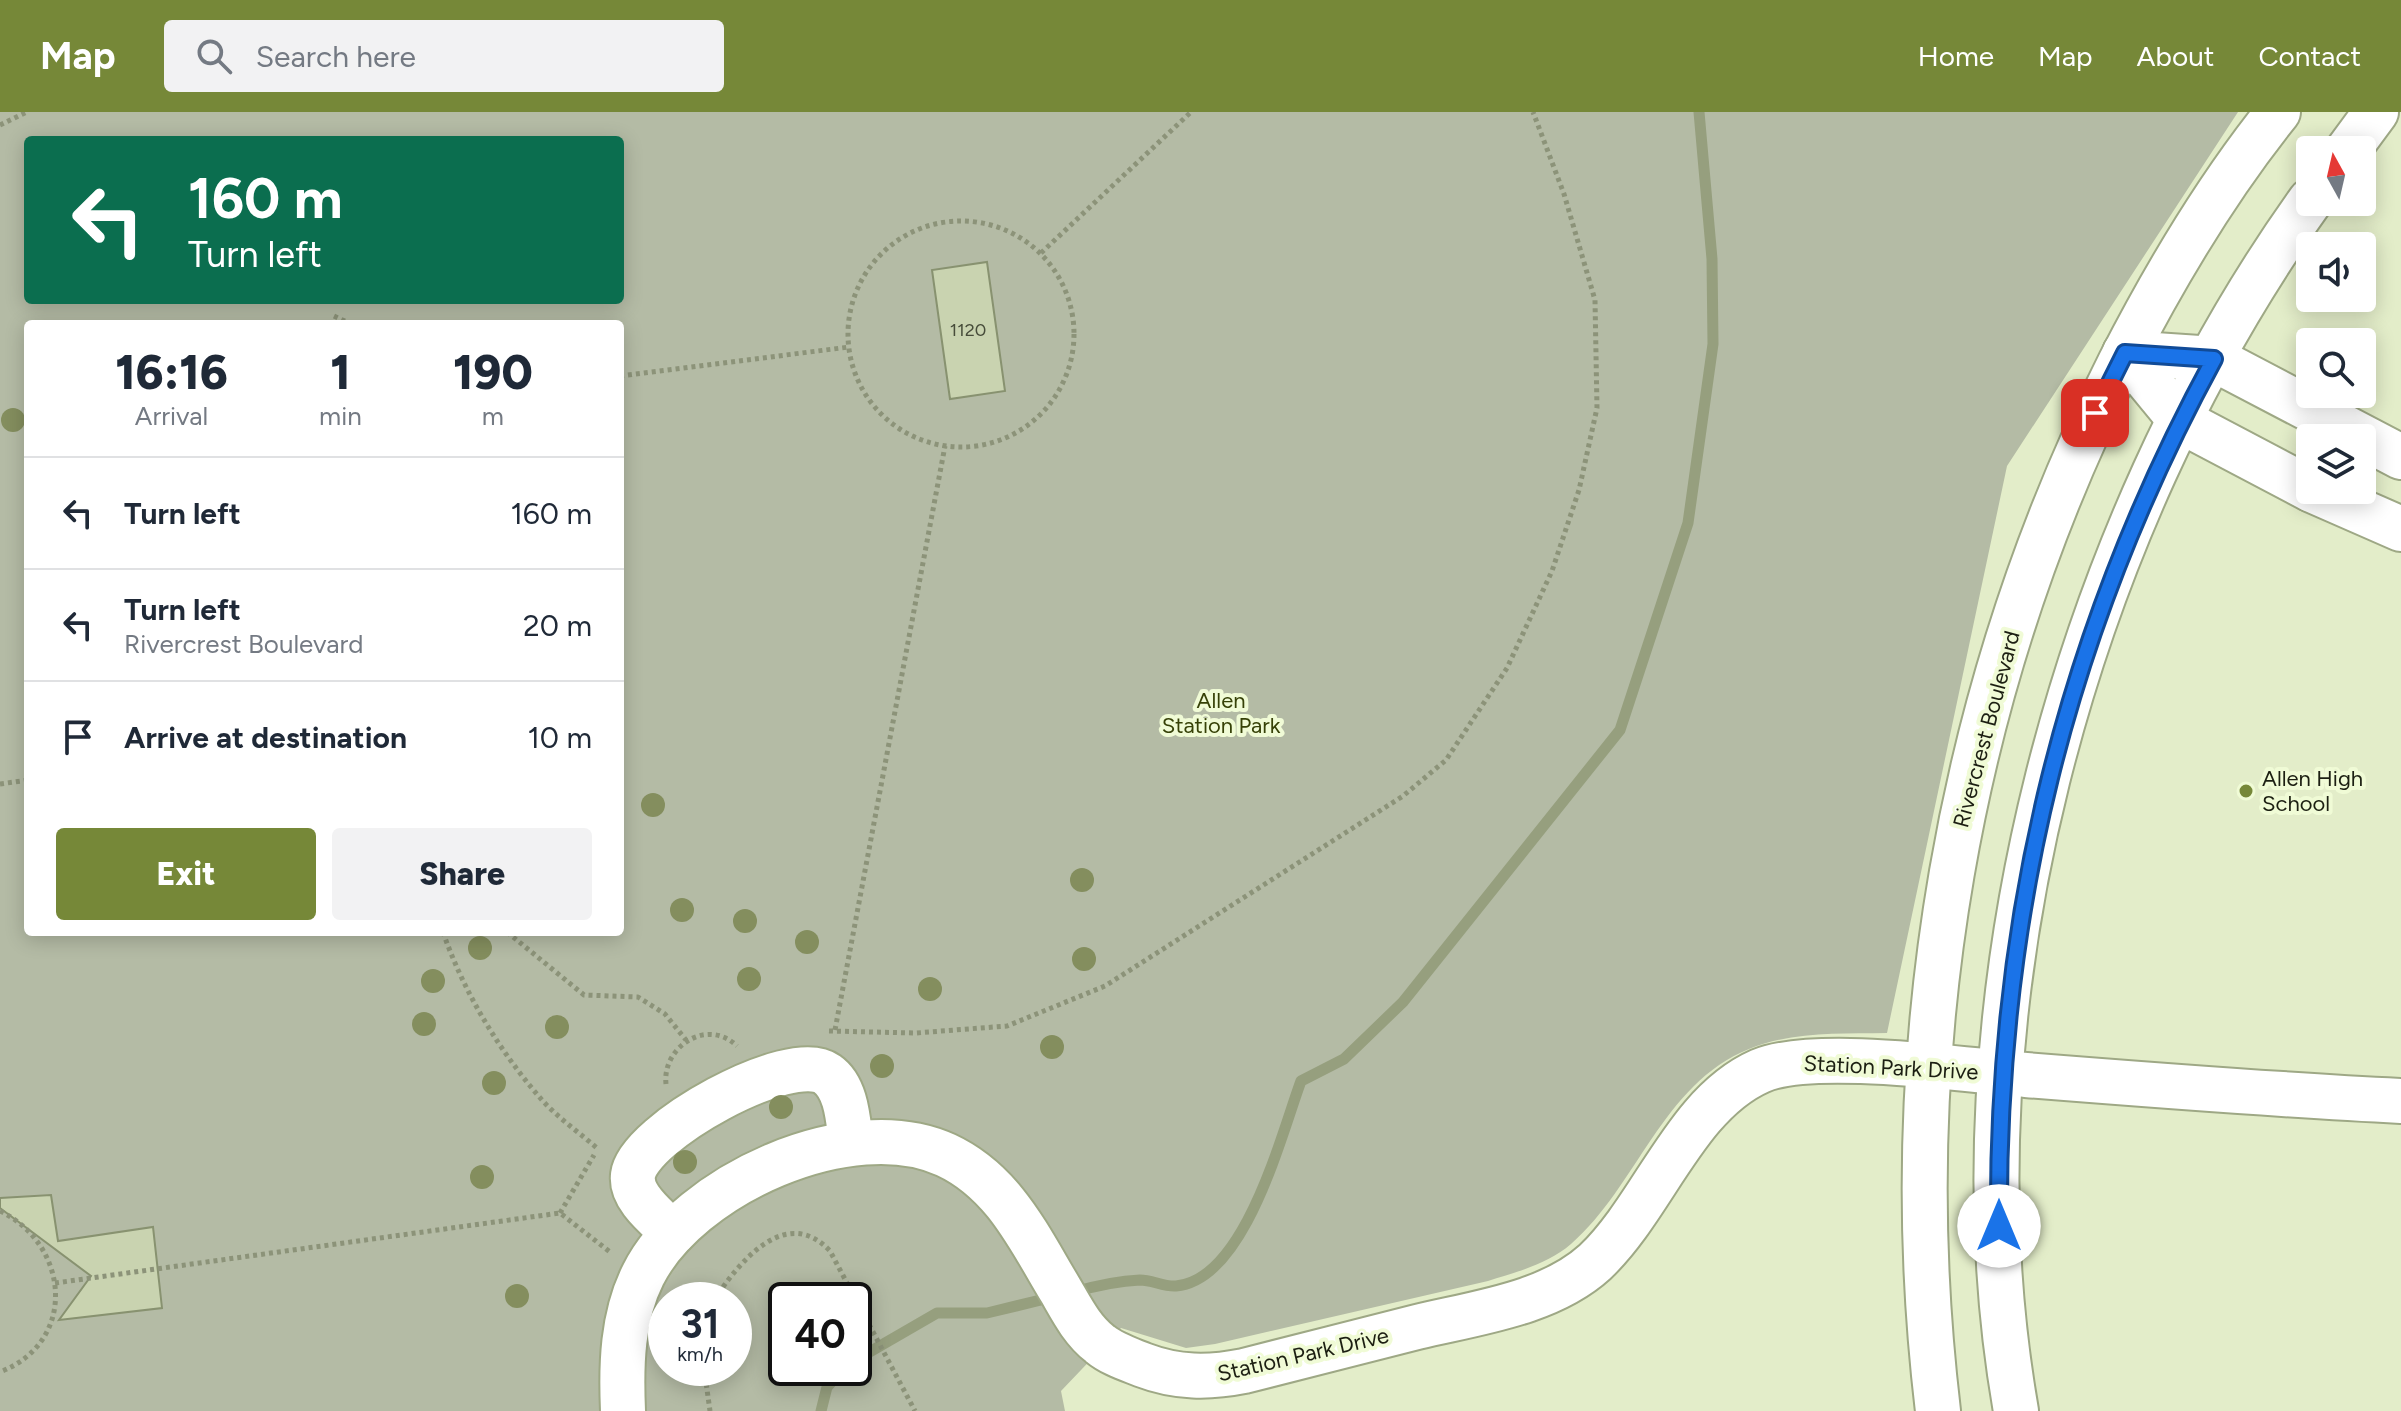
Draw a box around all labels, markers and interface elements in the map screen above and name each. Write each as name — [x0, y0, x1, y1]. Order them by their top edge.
search box — [164, 20, 724, 92]
text: Map — [40, 33, 116, 79]
icon: search — [192, 34, 236, 78]
text: Search here — [256, 38, 416, 75]
text: Home — [1918, 39, 1994, 73]
text: Map — [2038, 39, 2093, 73]
text: About — [2137, 39, 2214, 73]
text: Contact — [2258, 39, 2361, 73]
north arrow — [2296, 136, 2376, 216]
map controls — [2296, 136, 2376, 504]
text: 160 m — [188, 165, 343, 232]
icon: left — [56, 168, 160, 272]
button: sound — [2296, 232, 2376, 312]
text: Turn left — [188, 233, 322, 276]
house number: 1120 — [950, 319, 986, 341]
button: search — [2296, 328, 2376, 408]
text: 16:16 — [115, 343, 228, 401]
text: 1 — [330, 343, 351, 401]
text: 190 — [453, 343, 533, 401]
pin — [2061, 379, 2129, 447]
icon: arrive — [2073, 391, 2117, 435]
text: Arrival — [135, 400, 208, 432]
text: min — [319, 400, 362, 432]
text: m — [482, 400, 504, 432]
button: layers — [2296, 424, 2376, 504]
icon: left — [56, 491, 100, 535]
text: Turn left — [124, 495, 241, 532]
text: 160 m — [510, 495, 592, 532]
text: Turn left — [124, 591, 241, 628]
icon: left — [56, 603, 100, 647]
text: 20 m — [523, 607, 592, 644]
text: Rivercrest Boulevard — [124, 628, 363, 660]
street label: Rivercrest Boulevard — [1947, 628, 2026, 830]
park label: Allen Station Park — [1162, 687, 1281, 739]
icon: arrive — [56, 715, 100, 759]
text: Arrive at destination — [124, 719, 407, 756]
text: 10 m — [527, 719, 592, 756]
place label: Allen High School — [2262, 765, 2363, 817]
marker: Allen High School — [2237, 782, 2255, 800]
button: Exit — [56, 828, 316, 920]
button: Share — [332, 828, 592, 920]
street label: Station Park Drive — [1803, 1049, 1979, 1086]
position arrow — [1957, 1184, 2041, 1268]
speed limit sign: 40 — [768, 1282, 872, 1386]
text: 31 — [680, 1300, 720, 1348]
street label: Station Park Drive — [1215, 1322, 1391, 1387]
text: km/h — [677, 1342, 723, 1366]

